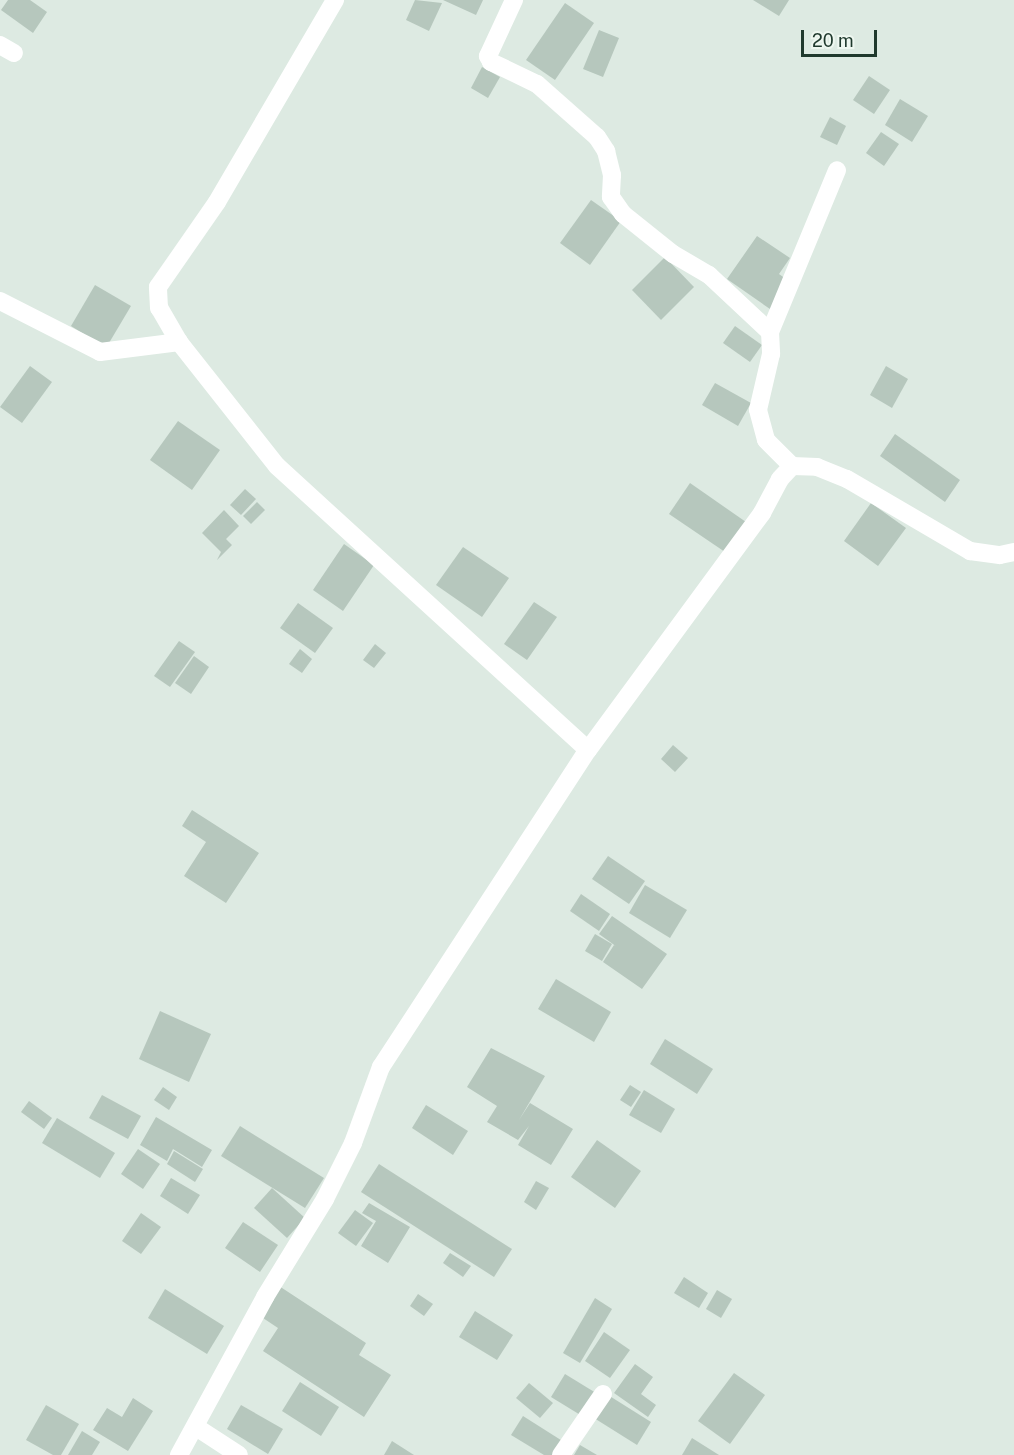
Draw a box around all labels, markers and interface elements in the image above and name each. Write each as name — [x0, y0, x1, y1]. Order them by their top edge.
scale bar — [804, 18, 880, 56]
text: 20 m — [812, 30, 854, 51]

